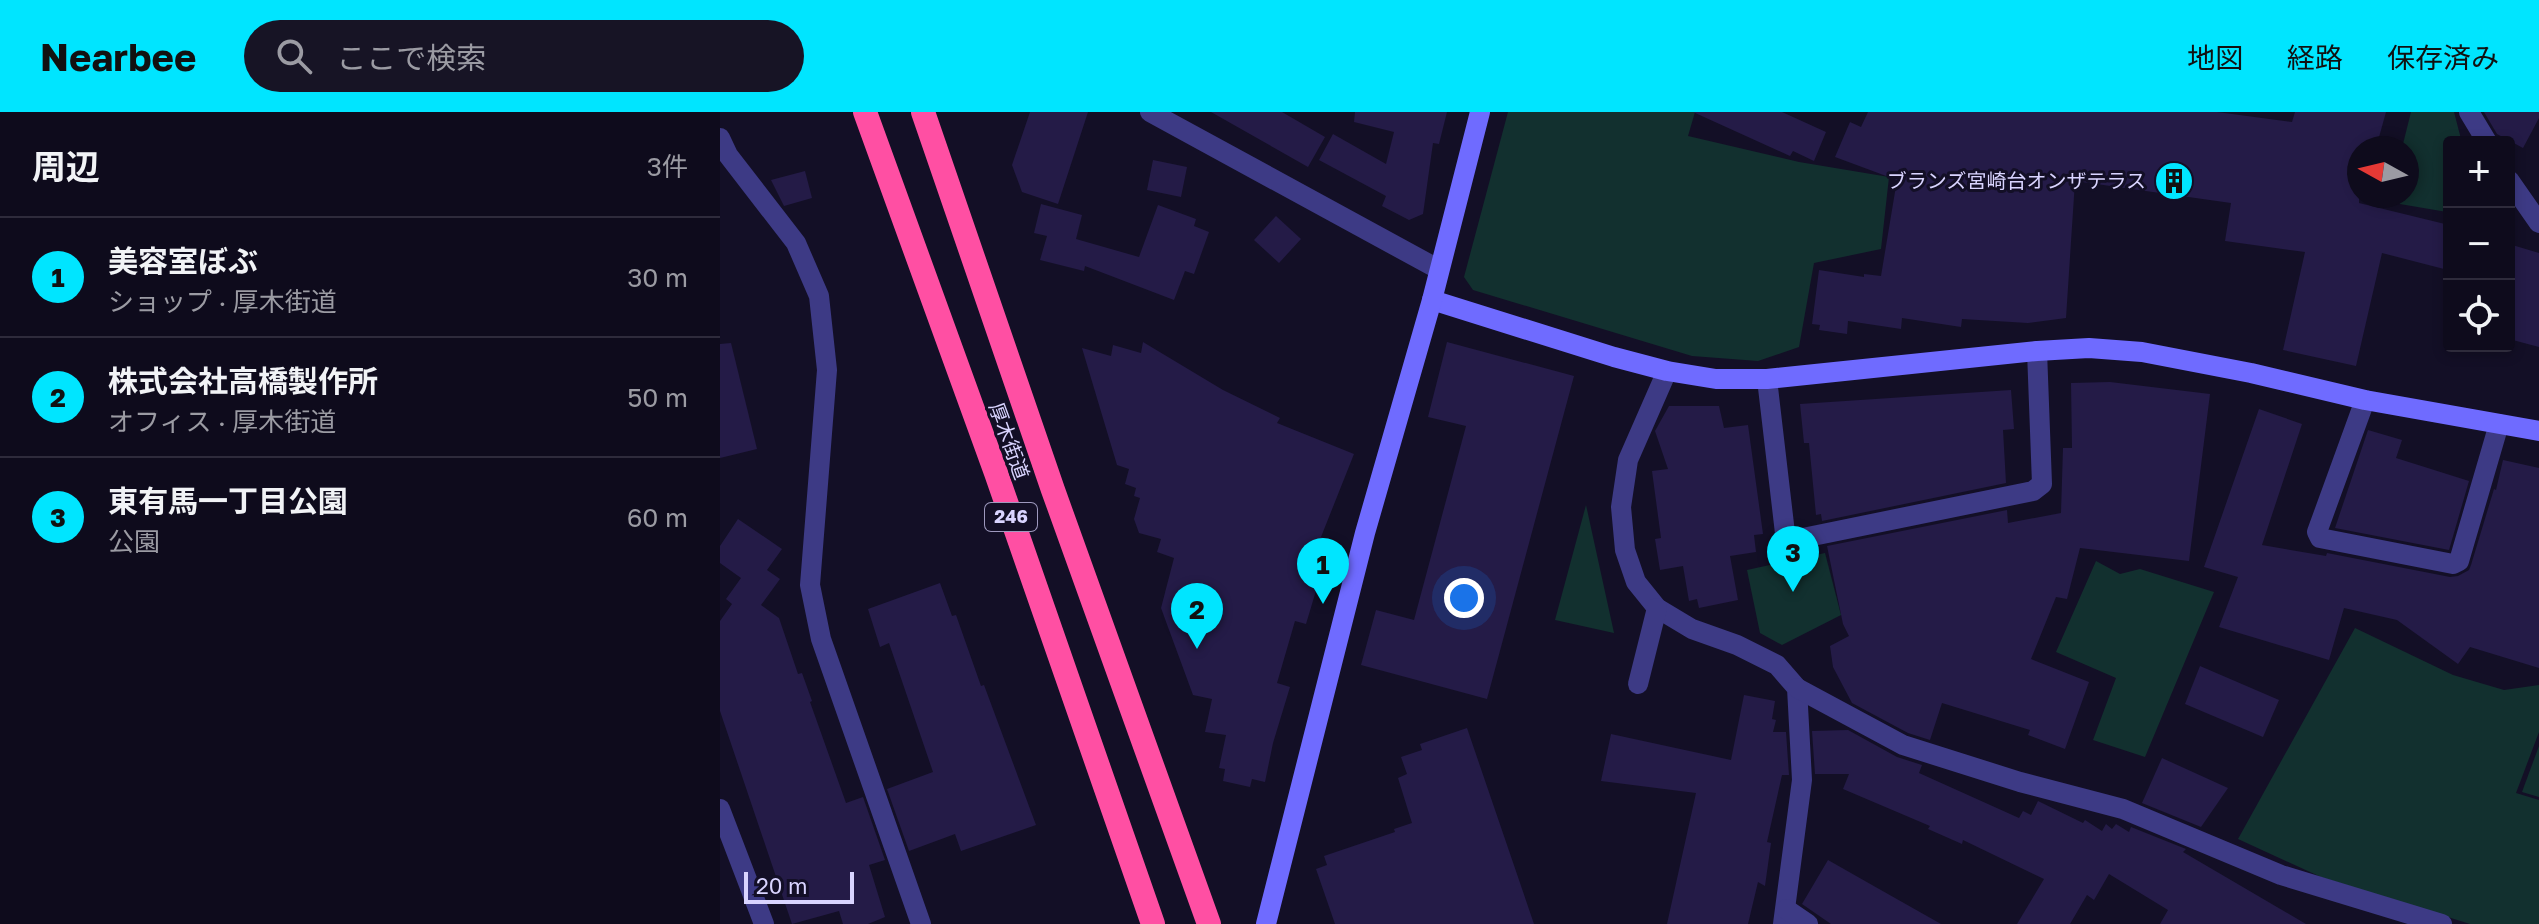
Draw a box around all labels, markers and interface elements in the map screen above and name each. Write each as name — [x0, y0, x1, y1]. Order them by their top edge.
search box — [244, 20, 804, 92]
text: Nearbee — [40, 34, 196, 79]
icon: search — [272, 34, 316, 78]
text: ここで検索 — [336, 40, 486, 76]
text: 地図 — [2187, 41, 2243, 74]
text: 経路 — [2287, 41, 2343, 74]
text: 保存済み — [2387, 41, 2499, 74]
north arrow — [2347, 136, 2419, 208]
map controls — [2443, 136, 2515, 352]
button: + — [2443, 136, 2515, 208]
text: 周辺 — [32, 146, 100, 186]
text: 3件 — [647, 151, 688, 182]
building icon: ブランズ宮崎台オンザテラス — [2153, 160, 2195, 202]
place label: ブランズ宮崎台オンザテラス — [1887, 168, 2146, 192]
button: − — [2443, 208, 2515, 280]
text: 美容室ぼぶ — [108, 243, 258, 279]
text: 1 — [51, 262, 65, 293]
text: 30 m — [627, 262, 688, 293]
button: locate — [2443, 280, 2515, 352]
text: ショップ · 厚木街道 — [108, 286, 337, 317]
text: 株式会社高橋製作所 — [108, 363, 378, 399]
text: 2 — [50, 382, 66, 413]
text: 50 m — [627, 382, 688, 413]
street label: 厚木街道 — [985, 399, 1035, 482]
text: オフィス · 厚木街道 — [108, 406, 336, 437]
text: 東有馬一丁目公園 — [108, 483, 348, 519]
text: 3 — [50, 502, 66, 533]
text: 60 m — [627, 502, 688, 533]
road number: 246 — [985, 503, 1037, 531]
text: 公園 — [108, 526, 160, 557]
pin: 3 — [1767, 526, 1819, 592]
pin: 1 — [1297, 538, 1349, 604]
your location — [1444, 578, 1484, 618]
pin: 2 — [1171, 583, 1223, 649]
scale bar — [744, 868, 854, 904]
text: 20 m — [756, 872, 807, 899]

